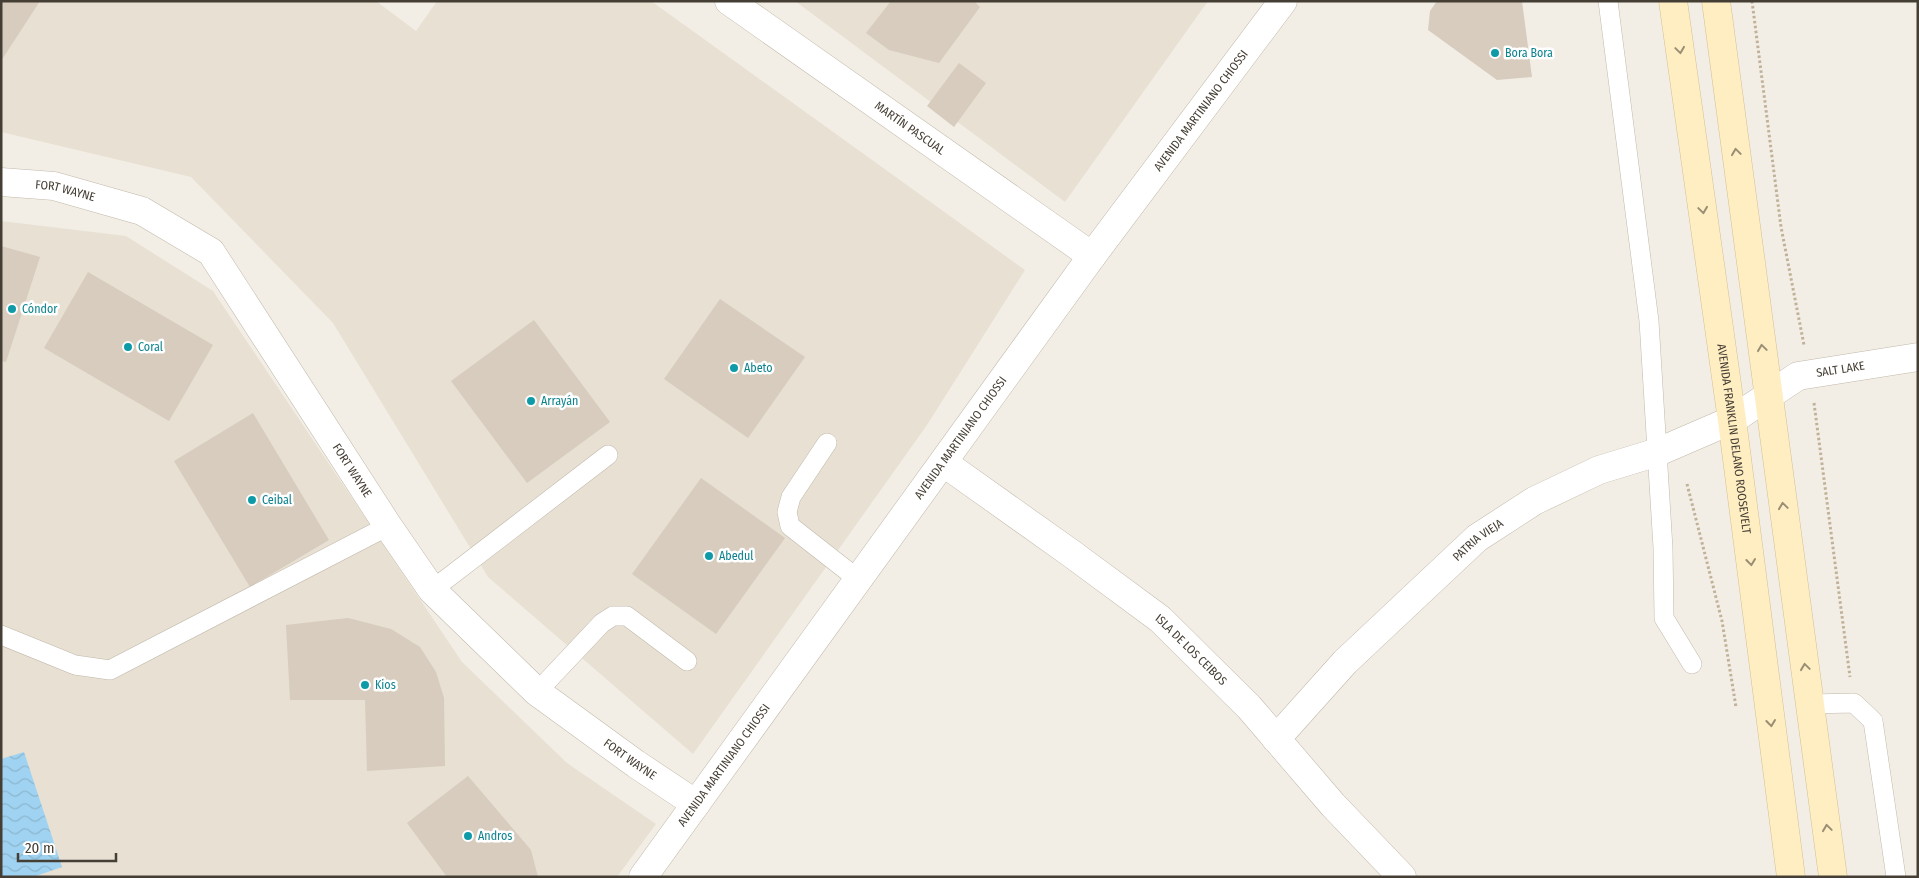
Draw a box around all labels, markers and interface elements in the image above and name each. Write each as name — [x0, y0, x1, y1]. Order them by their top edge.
place label: Bora Bora — [1505, 46, 1553, 60]
one-way arrow — [1674, 46, 1685, 54]
street label: AVENIDA MARTINIANO CHIOSSI — [1151, 47, 1251, 174]
marker: Bora Bora — [1489, 47, 1501, 59]
street label: MARTÍN PASCUAL — [872, 99, 948, 158]
one-way arrow — [1731, 147, 1742, 155]
street label: FORT WAYNE — [35, 178, 97, 204]
one-way arrow — [1697, 206, 1707, 215]
place label: Cóndor — [22, 302, 58, 316]
marker: Cóndor — [6, 303, 18, 315]
place label: Coral — [138, 340, 163, 354]
marker: Coral — [122, 341, 134, 353]
street label: AVENIDA FRANKLIN DELANO ROOSEVELT — [1714, 343, 1754, 535]
one-way arrow — [1757, 343, 1768, 351]
street label: SALT LAKE — [1815, 359, 1866, 380]
place label: Abeto — [744, 361, 773, 375]
marker: Abeto — [728, 362, 740, 374]
street label: AVENIDA MARTINIANO CHIOSSI — [912, 374, 1010, 502]
place label: Arrayán — [541, 394, 578, 408]
marker: Arrayán — [525, 395, 537, 407]
street label: FORT WAYNE — [330, 441, 375, 500]
place label: Ceibal — [262, 493, 292, 507]
marker: Ceibal — [246, 494, 258, 506]
one-way arrow — [1779, 502, 1789, 511]
street label: PATRIA VIEJA — [1450, 516, 1506, 564]
place label: Abedul — [719, 549, 754, 563]
marker: Abedul — [703, 550, 715, 562]
one-way arrow — [1745, 558, 1755, 566]
street label: ISLA DE LOS CEIBOS — [1153, 611, 1230, 688]
one-way arrow — [1800, 663, 1811, 671]
place label: Kios — [375, 678, 396, 692]
marker: Kios — [359, 679, 371, 691]
street label: AVENIDA MARTINIANO CHIOSSI — [675, 701, 773, 829]
one-way arrow — [1766, 719, 1776, 728]
street label: FORT WAYNE — [601, 736, 659, 783]
one-way arrow — [1822, 824, 1833, 832]
place label: Andros — [478, 829, 512, 843]
scale bar — [18, 830, 115, 862]
marker: Andros — [462, 830, 474, 842]
text: 20 m — [25, 839, 55, 857]

